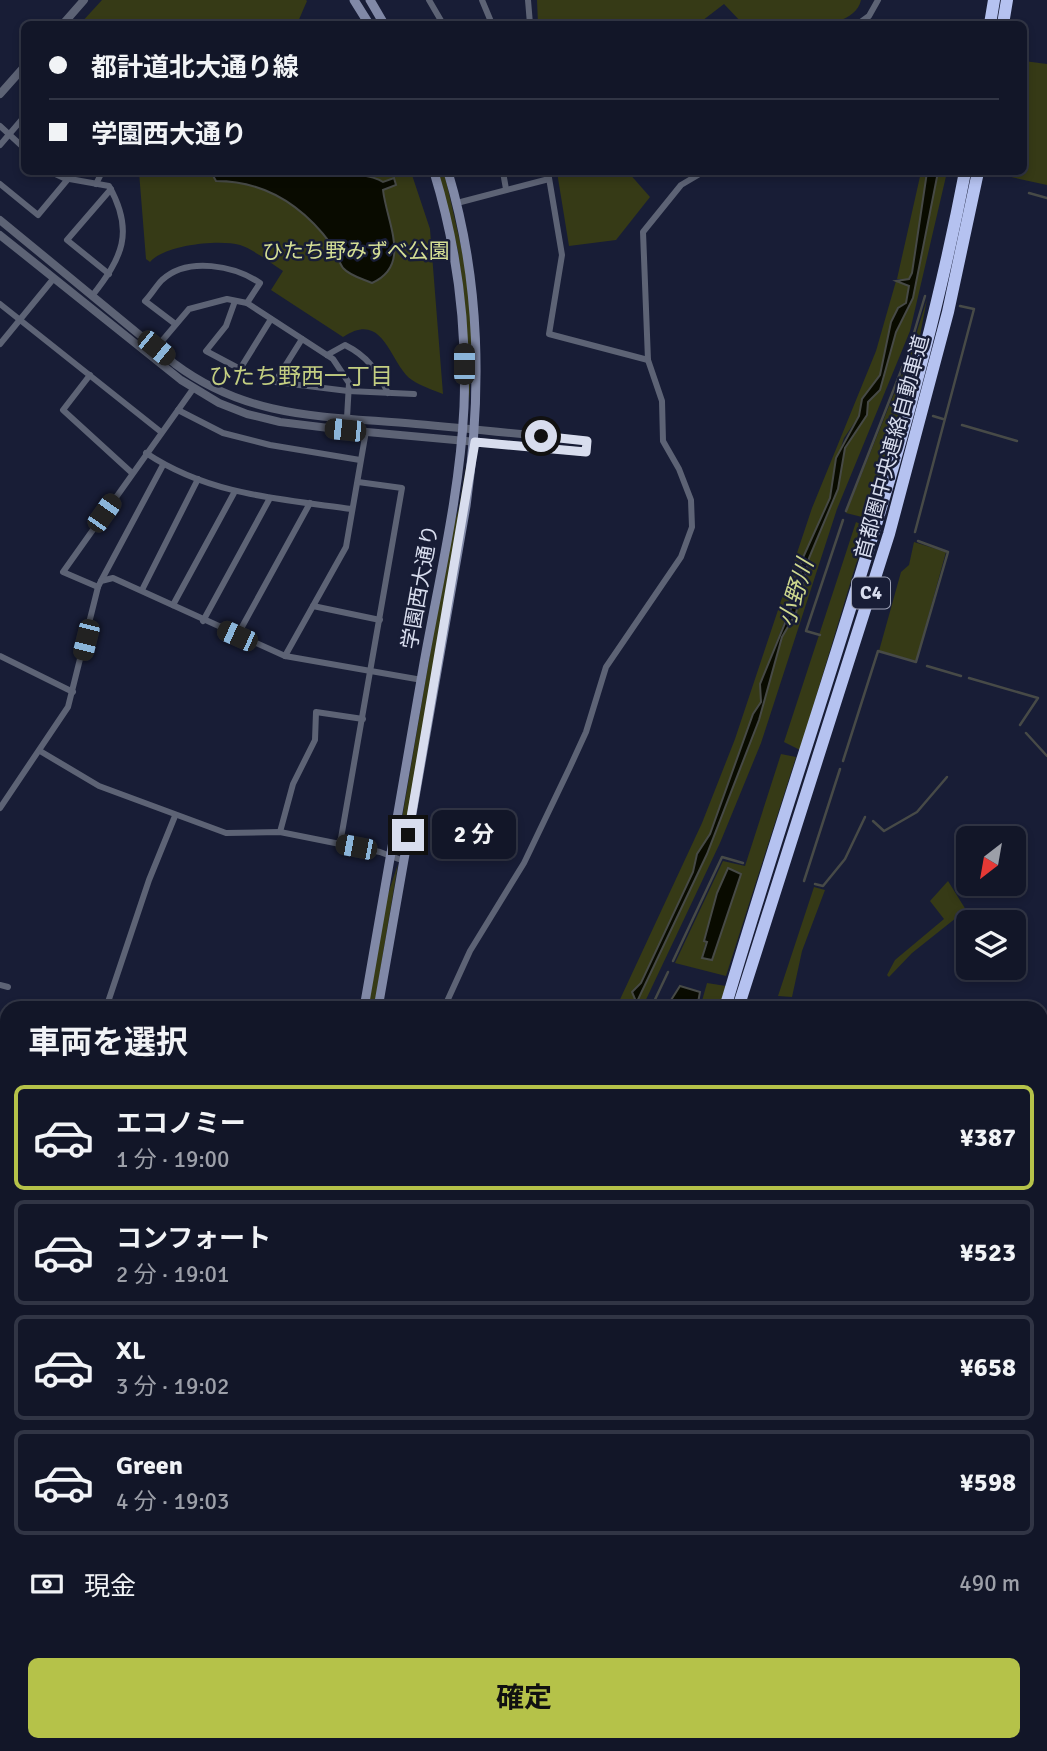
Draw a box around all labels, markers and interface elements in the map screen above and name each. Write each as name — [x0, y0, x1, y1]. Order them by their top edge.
text: 都計道北大通り線 — [91, 52, 299, 84]
text: 学園西大通り — [91, 119, 247, 151]
park label: ひたち野みずべ公園 — [262, 238, 450, 264]
car — [134, 327, 179, 369]
street label: 首都圏中央連絡自動車道 — [850, 332, 934, 562]
car — [454, 343, 475, 385]
district label: ひたち野西一丁目 — [209, 362, 393, 391]
car — [324, 417, 367, 443]
route start — [525, 420, 557, 452]
car — [84, 490, 125, 536]
street label: 学園西大通り — [396, 523, 444, 651]
water label: 小野川 — [772, 553, 821, 630]
road number: C4 — [852, 578, 890, 608]
car — [71, 617, 102, 663]
car — [214, 618, 261, 654]
callout: 2 分 — [432, 810, 516, 860]
route end — [392, 819, 424, 851]
text: 2 分 — [454, 820, 494, 849]
north arrow — [956, 826, 1026, 896]
map controls — [956, 826, 1026, 980]
car — [334, 833, 379, 861]
button: layers — [956, 910, 1026, 980]
text: 車両を選択 — [28, 1023, 188, 1062]
icon: car — [32, 1106, 95, 1169]
text: エコノミー — [116, 1108, 246, 1140]
text: ¥387 — [960, 1122, 1016, 1154]
text: 1 分 · 19:00 — [116, 1145, 229, 1174]
icon: car — [32, 1221, 95, 1284]
text: コンフォート — [116, 1223, 271, 1255]
text: ¥523 — [960, 1237, 1016, 1269]
text: 2 分 · 19:01 — [116, 1260, 229, 1289]
text: XL — [116, 1335, 146, 1367]
icon: car — [32, 1336, 95, 1399]
text: ¥658 — [960, 1352, 1016, 1384]
text: 3 分 · 19:02 — [116, 1372, 229, 1401]
text: Green — [116, 1450, 183, 1482]
icon: car — [32, 1451, 95, 1514]
text: ¥598 — [960, 1467, 1016, 1499]
text: 4 分 · 19:03 — [116, 1487, 229, 1516]
icon: cash — [28, 1565, 66, 1603]
text: 490 m — [959, 1569, 1020, 1598]
text: 現金 — [84, 1571, 136, 1603]
button: 確定 — [28, 1658, 1020, 1738]

